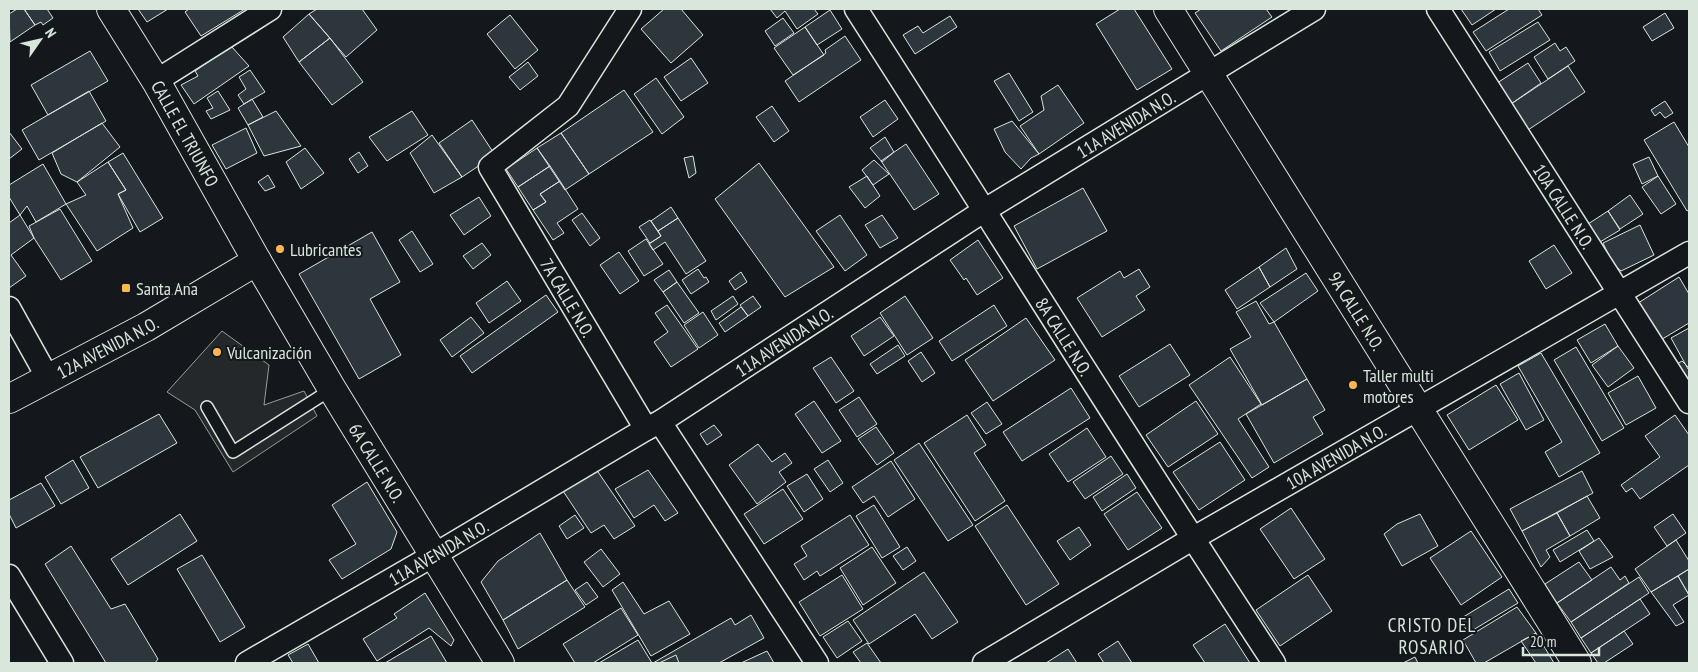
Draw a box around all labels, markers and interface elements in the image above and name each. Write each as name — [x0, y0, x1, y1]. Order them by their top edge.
north arrow — [15, 15, 65, 65]
text: N — [41, 25, 60, 41]
street label: CALLE EL TRIUNFO — [146, 76, 224, 191]
street label: 11A AVENIDA N.O. — [1072, 85, 1179, 163]
street label: 10A CALLE N.O. — [1528, 159, 1600, 253]
place label: Lubricantes — [290, 238, 362, 261]
marker: Lubricantes — [274, 243, 286, 255]
street label: 7A CALLE N.O. — [535, 254, 600, 341]
street label: 9A CALLE N.O. — [1324, 267, 1390, 354]
place label: Santa Ana — [136, 277, 198, 300]
marker: Santa Ana — [120, 282, 132, 294]
street label: 8A CALLE N.O. — [1031, 293, 1097, 380]
street label: 11A AVENIDA N.O. — [731, 301, 837, 381]
street label: 12A AVENIDA N.O. — [52, 311, 162, 384]
place label: Vulcanización — [226, 341, 312, 364]
marker: Vulcanización — [211, 346, 223, 358]
place label: Taller multi motores — [1363, 364, 1434, 408]
marker: Taller multi motores — [1347, 379, 1359, 391]
street label: 10A AVENIDA N.O. — [1282, 418, 1390, 494]
street label: 6A CALLE N.O. — [344, 419, 410, 506]
street label: 11A AVENIDA N.O. — [384, 514, 492, 590]
district label: CRISTO DEL ROSARIO — [1388, 613, 1476, 659]
scale bar — [1523, 624, 1599, 656]
text: 20 m — [1530, 632, 1556, 651]

